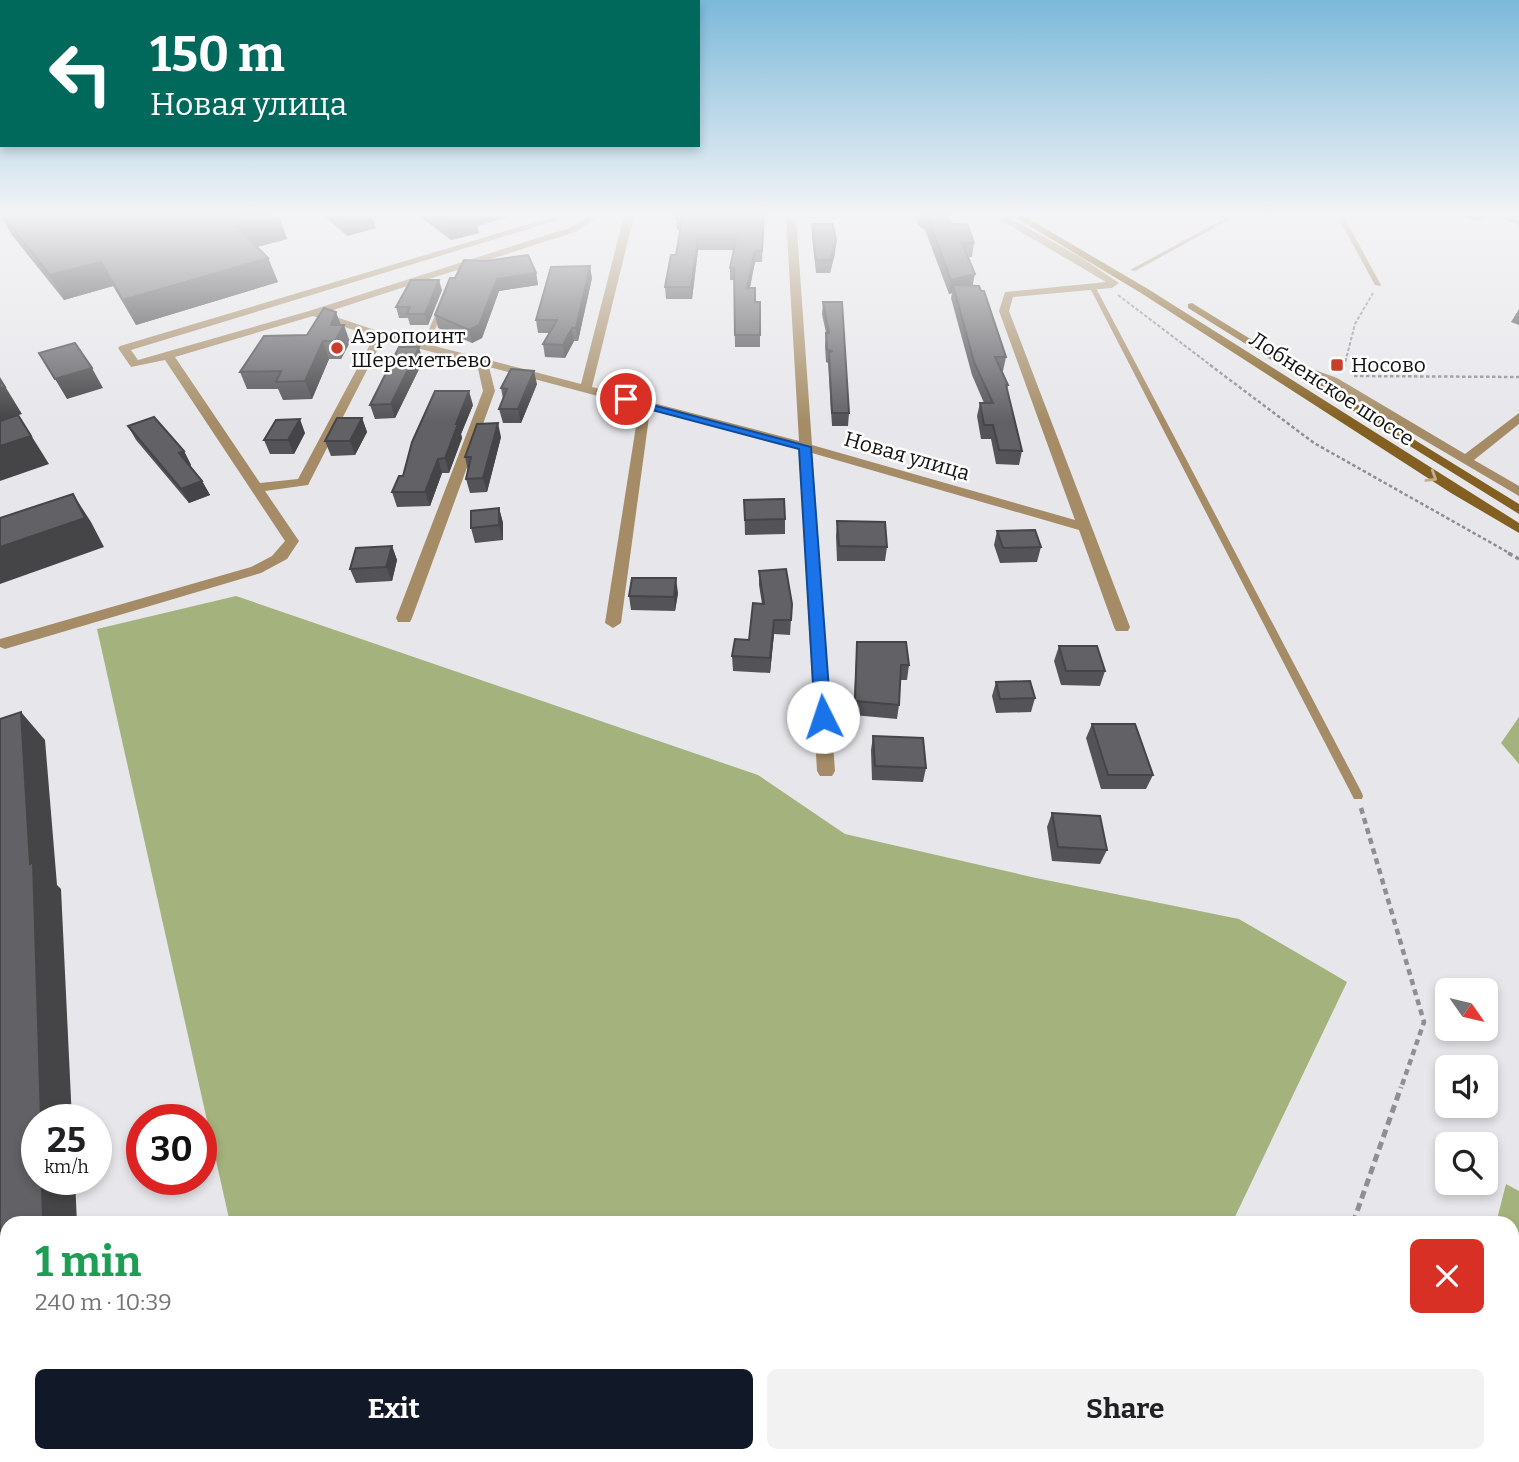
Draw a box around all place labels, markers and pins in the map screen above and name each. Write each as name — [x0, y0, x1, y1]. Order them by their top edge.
place label: Аэропоинт Шереметьево — [351, 323, 491, 373]
marker: Аэропоинт Шереметьево — [329, 340, 345, 356]
place label: Носово — [1351, 352, 1426, 378]
marker: Носово — [1329, 357, 1345, 373]
pin — [596, 369, 656, 429]

